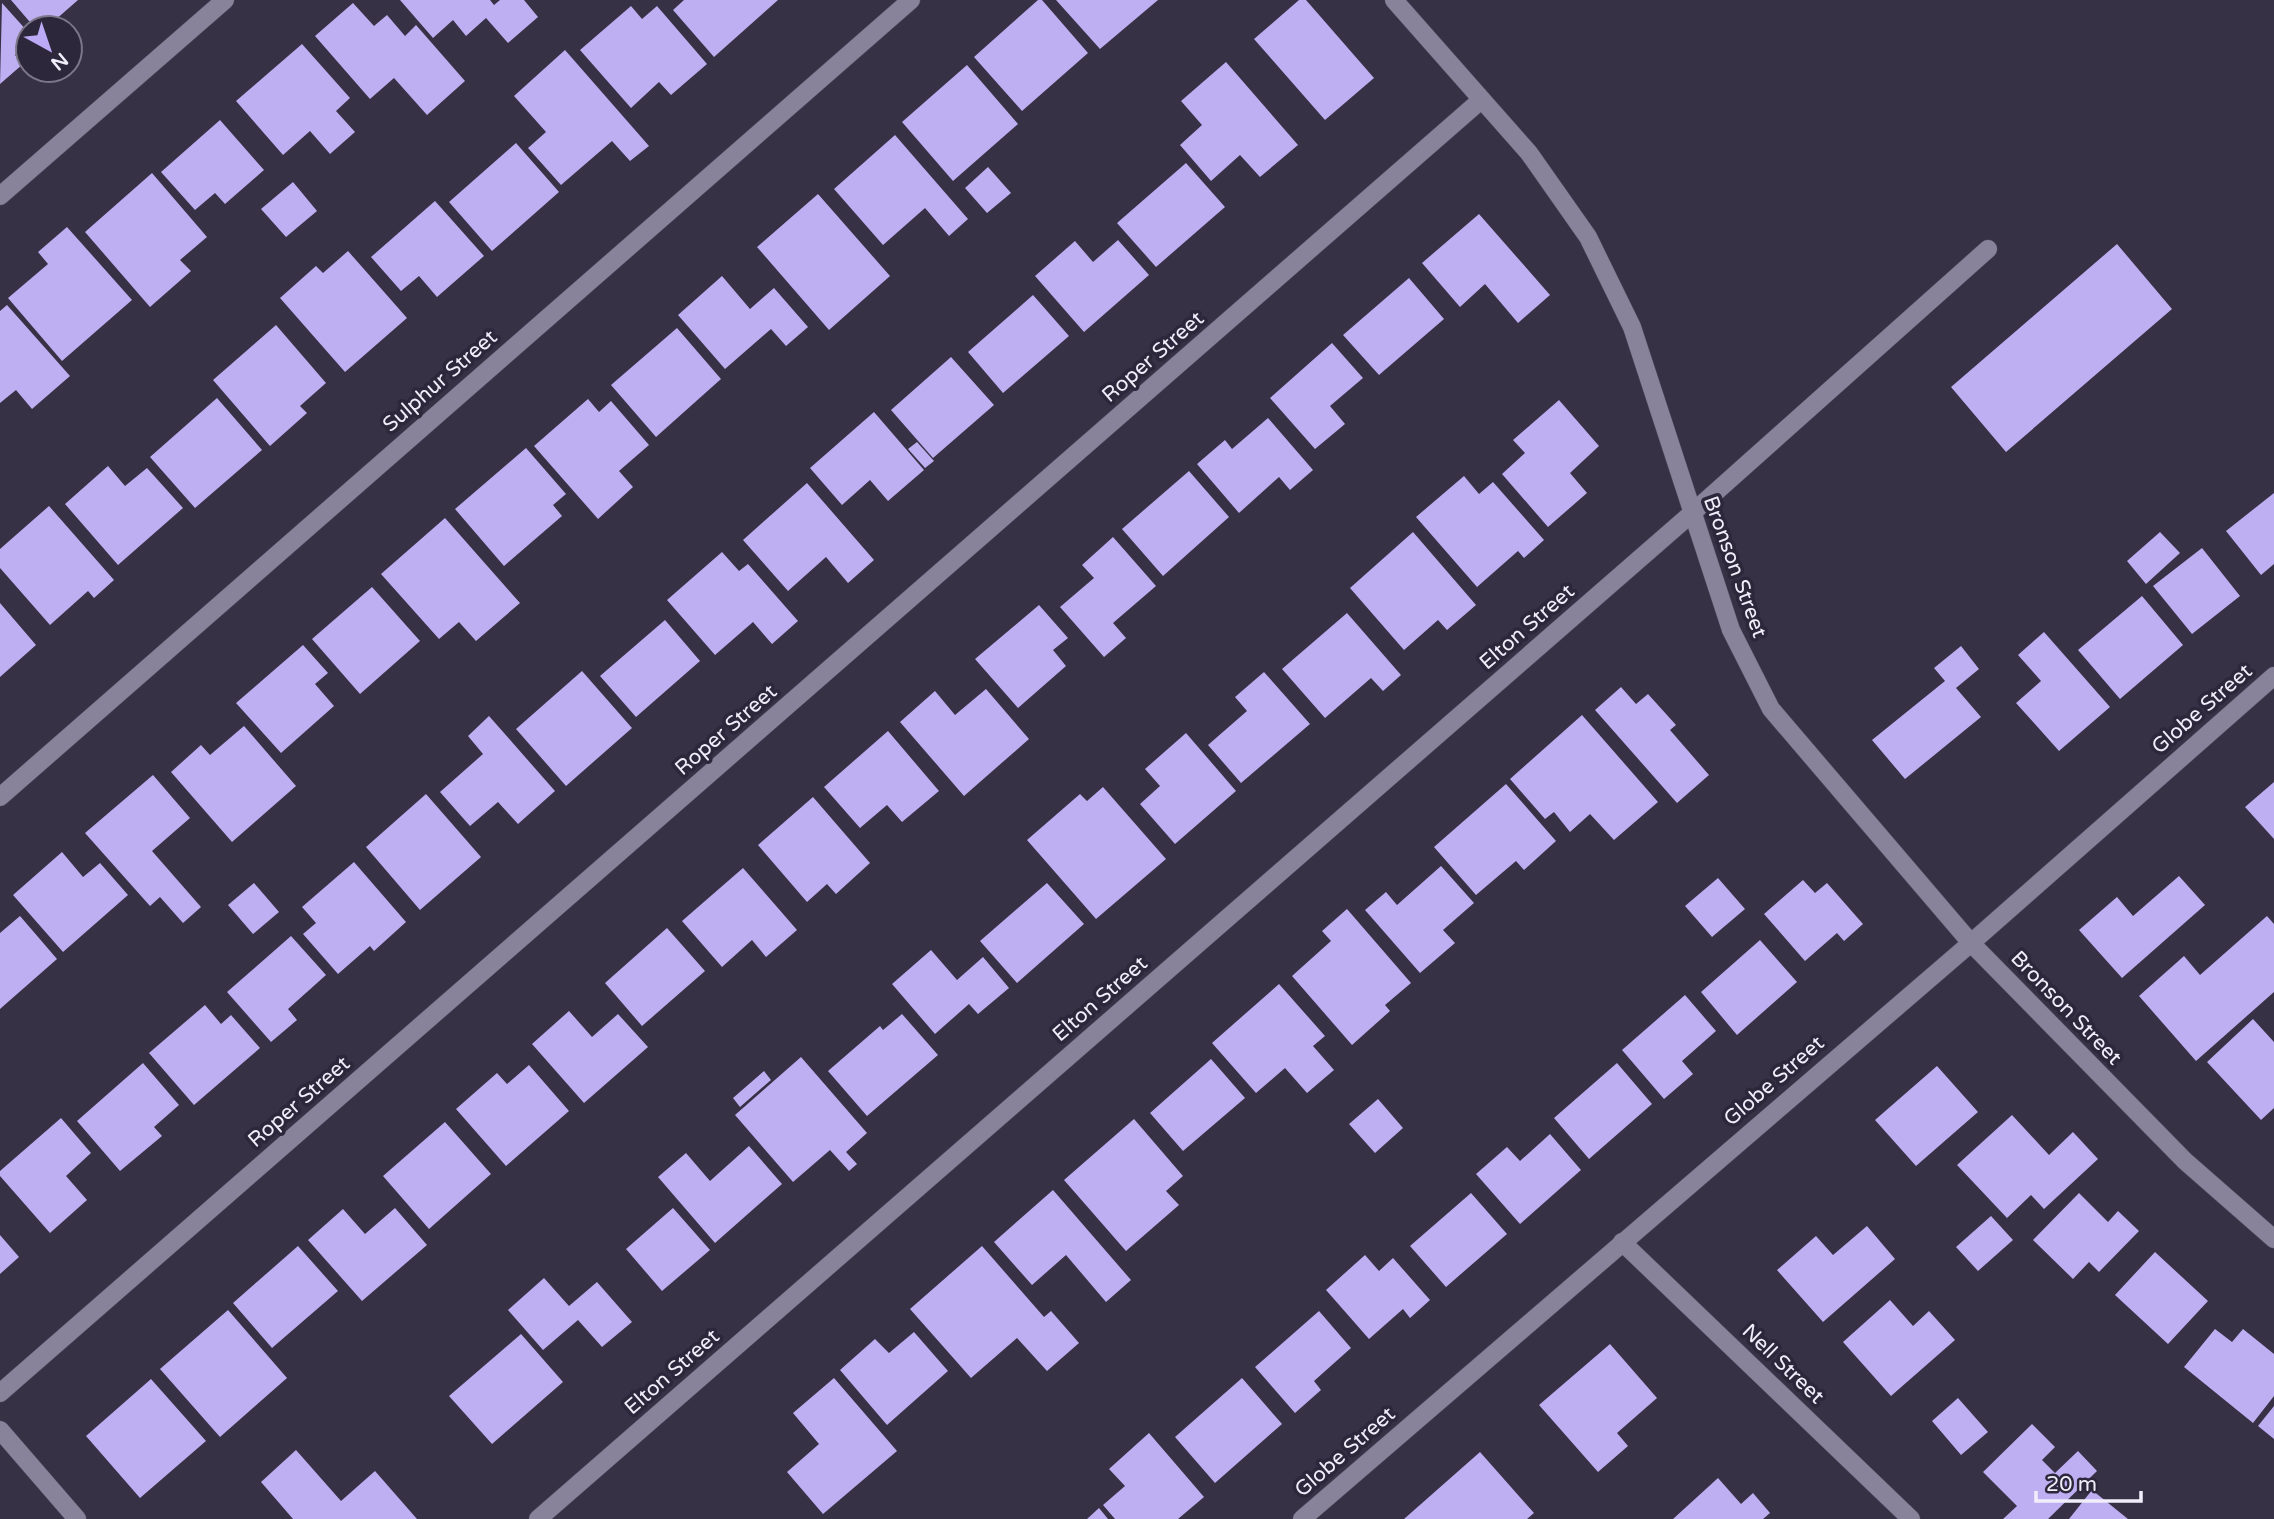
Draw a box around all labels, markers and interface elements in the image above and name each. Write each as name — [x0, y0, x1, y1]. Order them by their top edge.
north arrow — [14, 14, 84, 84]
text: N — [46, 48, 72, 75]
street label: Roper Street — [1097, 306, 1209, 408]
street label: Sulphur Street — [378, 325, 502, 437]
street label: Bronson Street — [1698, 493, 1772, 641]
street label: Elton Street — [1474, 579, 1580, 675]
street label: Globe Street — [2147, 659, 2257, 759]
street label: Roper Street — [670, 679, 782, 781]
street label: Bronson Street — [2005, 946, 2127, 1070]
street label: Elton Street — [1047, 951, 1153, 1047]
street label: Globe Street — [1719, 1031, 1829, 1131]
street label: Roper Street — [243, 1051, 355, 1153]
street label: Nell Street — [1737, 1319, 1829, 1409]
street label: Elton Street — [619, 1324, 725, 1420]
street label: Globe Street — [1290, 1402, 1400, 1502]
scale bar — [2036, 1460, 2141, 1504]
text: 20 m — [2046, 1472, 2097, 1497]

